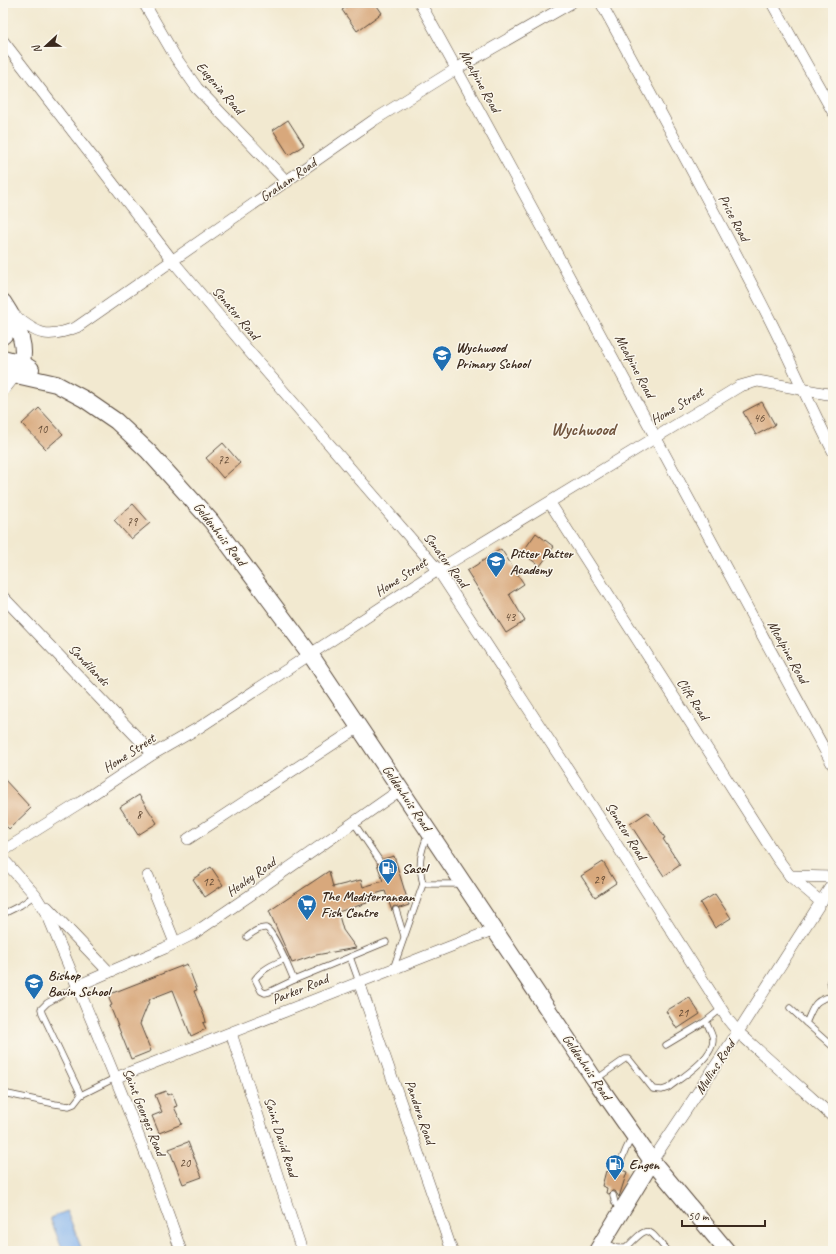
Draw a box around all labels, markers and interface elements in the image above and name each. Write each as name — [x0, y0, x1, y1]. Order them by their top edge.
north arrow — [26, 26, 66, 66]
text: N — [28, 42, 44, 56]
street label: Mcalpine Road — [456, 47, 505, 118]
street label: Eugenia Road — [193, 58, 249, 120]
street label: Graham Road — [256, 153, 322, 206]
street label: Price Road — [715, 192, 755, 247]
street label: Senator Road — [209, 283, 265, 345]
street label: Mcalpine Road — [611, 331, 660, 403]
place label: Wychwood Primary School — [456, 339, 533, 372]
school or university icon: Wychwood Primary School — [431, 344, 453, 372]
street label: Home Street — [647, 383, 708, 428]
house number: 46 — [754, 410, 765, 426]
district label: Wychwood — [551, 418, 619, 440]
house number: 10 — [37, 421, 49, 437]
house number: 72 — [218, 452, 230, 468]
street label: Geldenhuis Road — [190, 499, 252, 571]
house number: 79 — [127, 514, 139, 530]
street label: Senator Road — [420, 529, 474, 593]
place label: Pitter Patter Academy — [510, 545, 575, 578]
school or university icon: Pitter Patter Academy — [485, 550, 507, 578]
street label: Home Street — [372, 553, 431, 600]
house number: 43 — [505, 609, 517, 625]
street label: Mcalpine Road — [764, 618, 813, 689]
street label: Sandilands — [65, 640, 114, 690]
street label: Clift Road — [673, 675, 714, 725]
street label: Home Street — [100, 729, 159, 776]
street label: Geldenhuis Road — [379, 762, 437, 836]
street label: Senator Road — [602, 799, 652, 865]
house number: 8 — [136, 807, 143, 823]
street label: Healey Road — [223, 852, 281, 900]
fuel station icon: Sasol — [377, 857, 399, 885]
place label: Sasol — [402, 860, 430, 877]
house number: 29 — [594, 872, 606, 888]
house number: 12 — [203, 874, 215, 890]
place label: The Mediterranean Fish Centre — [321, 888, 415, 921]
supermarket icon: The Mediterranean Fish Centre — [296, 893, 318, 921]
place label: Bishop Bavin School — [48, 967, 113, 1000]
street label: Parker Road — [269, 969, 333, 1008]
school or university icon: Bishop Bavin School — [23, 972, 45, 1000]
house number: 21 — [678, 1005, 689, 1021]
street label: Geldenhuis Road — [559, 1031, 617, 1105]
street label: Mullins Road — [691, 1035, 740, 1097]
street label: Saint Georges Road — [119, 1066, 170, 1161]
street label: Pandora Road — [401, 1078, 440, 1149]
street label: Saint David Road — [260, 1095, 303, 1181]
fuel station icon: Engen — [604, 1153, 626, 1181]
house number: 20 — [180, 1155, 192, 1171]
place label: Engen — [629, 1156, 661, 1173]
scale bar — [682, 1202, 765, 1228]
text: 50 m — [688, 1208, 710, 1224]

